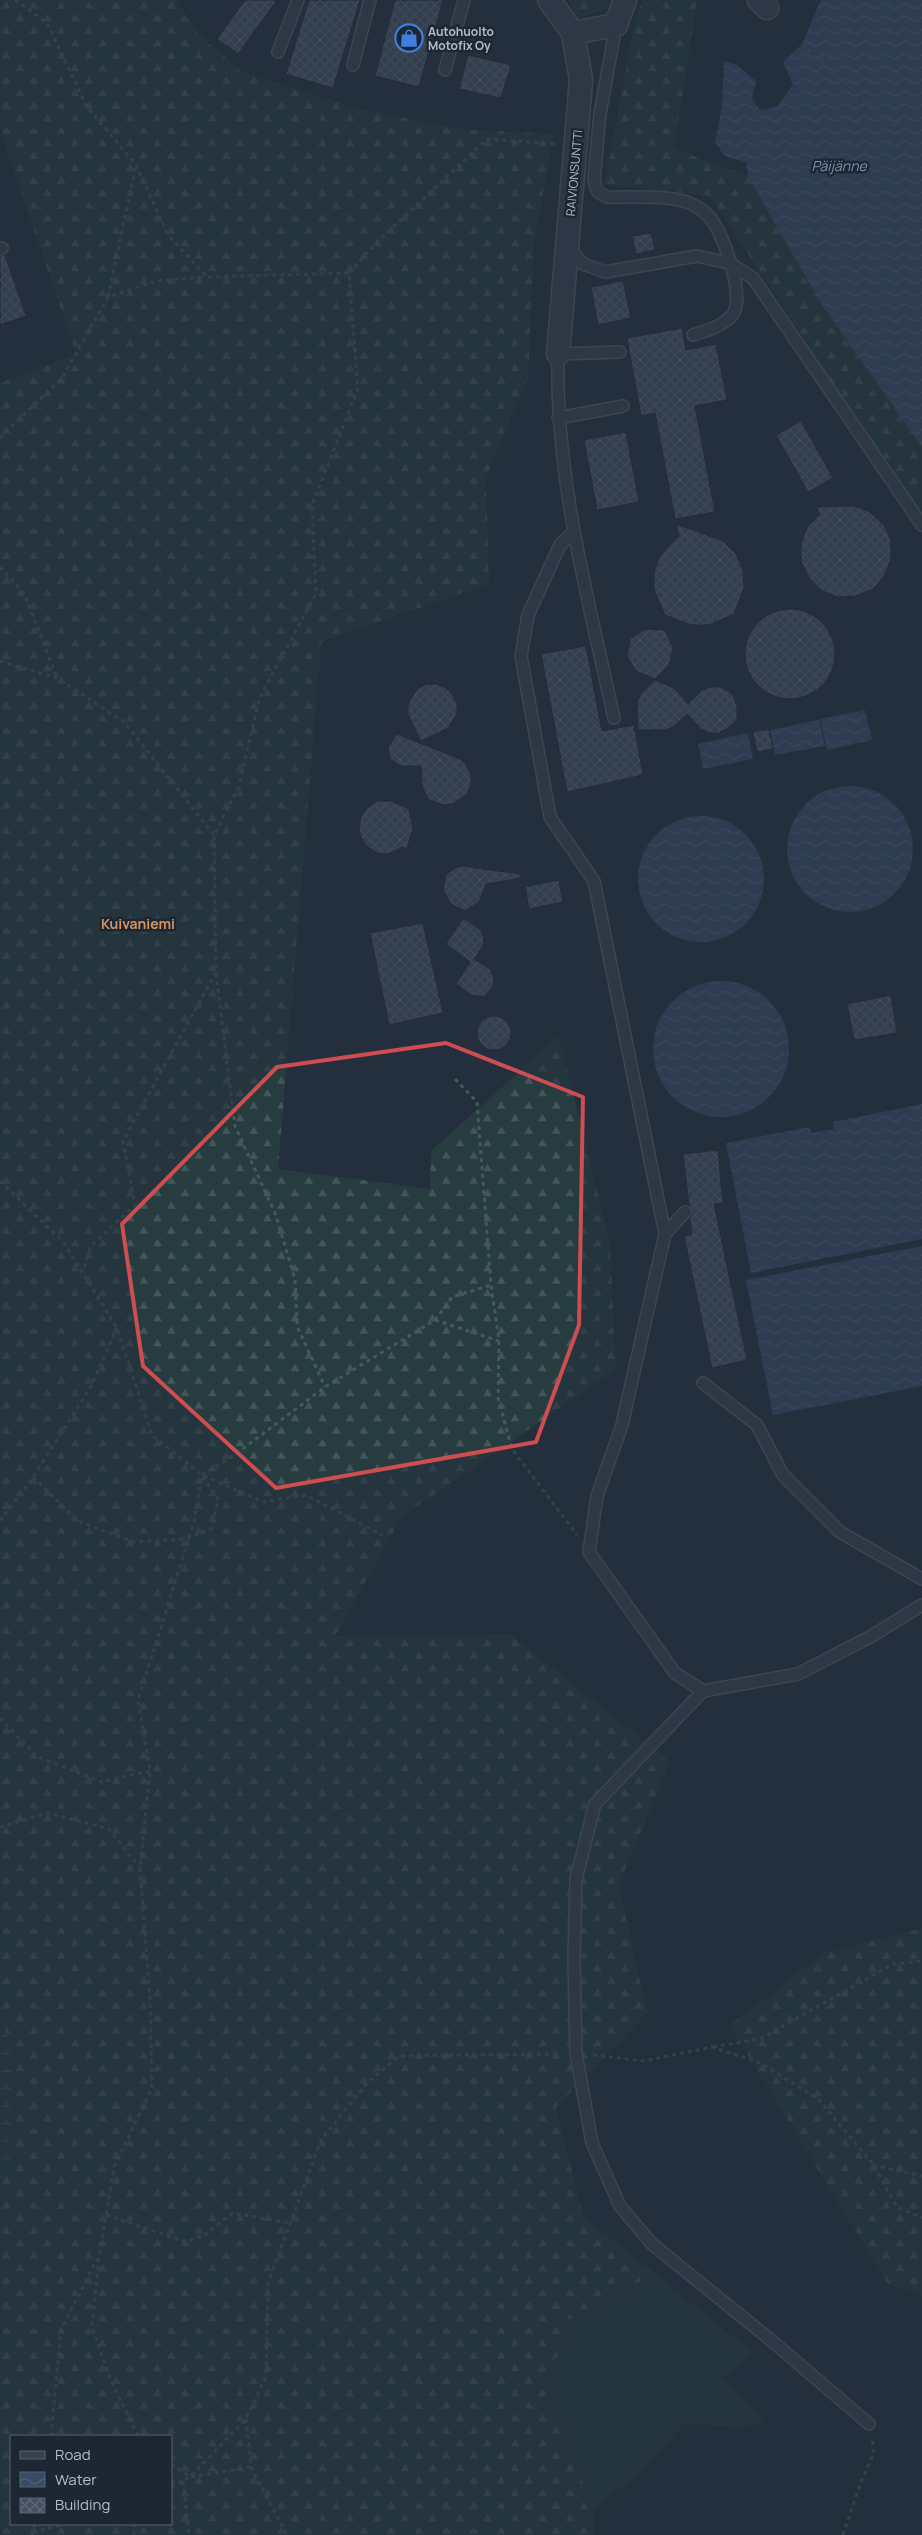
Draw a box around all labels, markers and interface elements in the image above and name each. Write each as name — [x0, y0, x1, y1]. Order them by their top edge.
shop icon: Autohuolto Motofix Oy — [394, 23, 424, 53]
place label: Autohuolto Motofix Oy — [428, 23, 494, 54]
street label: RAIVIONSUNTTI — [562, 129, 586, 217]
water label: Päijänne — [811, 156, 867, 175]
district label: Kuivaniemi — [101, 914, 175, 933]
legend — [10, 2435, 172, 2525]
text: Road — [55, 2444, 91, 2465]
text: Water — [55, 2469, 97, 2490]
text: Building — [55, 2494, 110, 2515]

